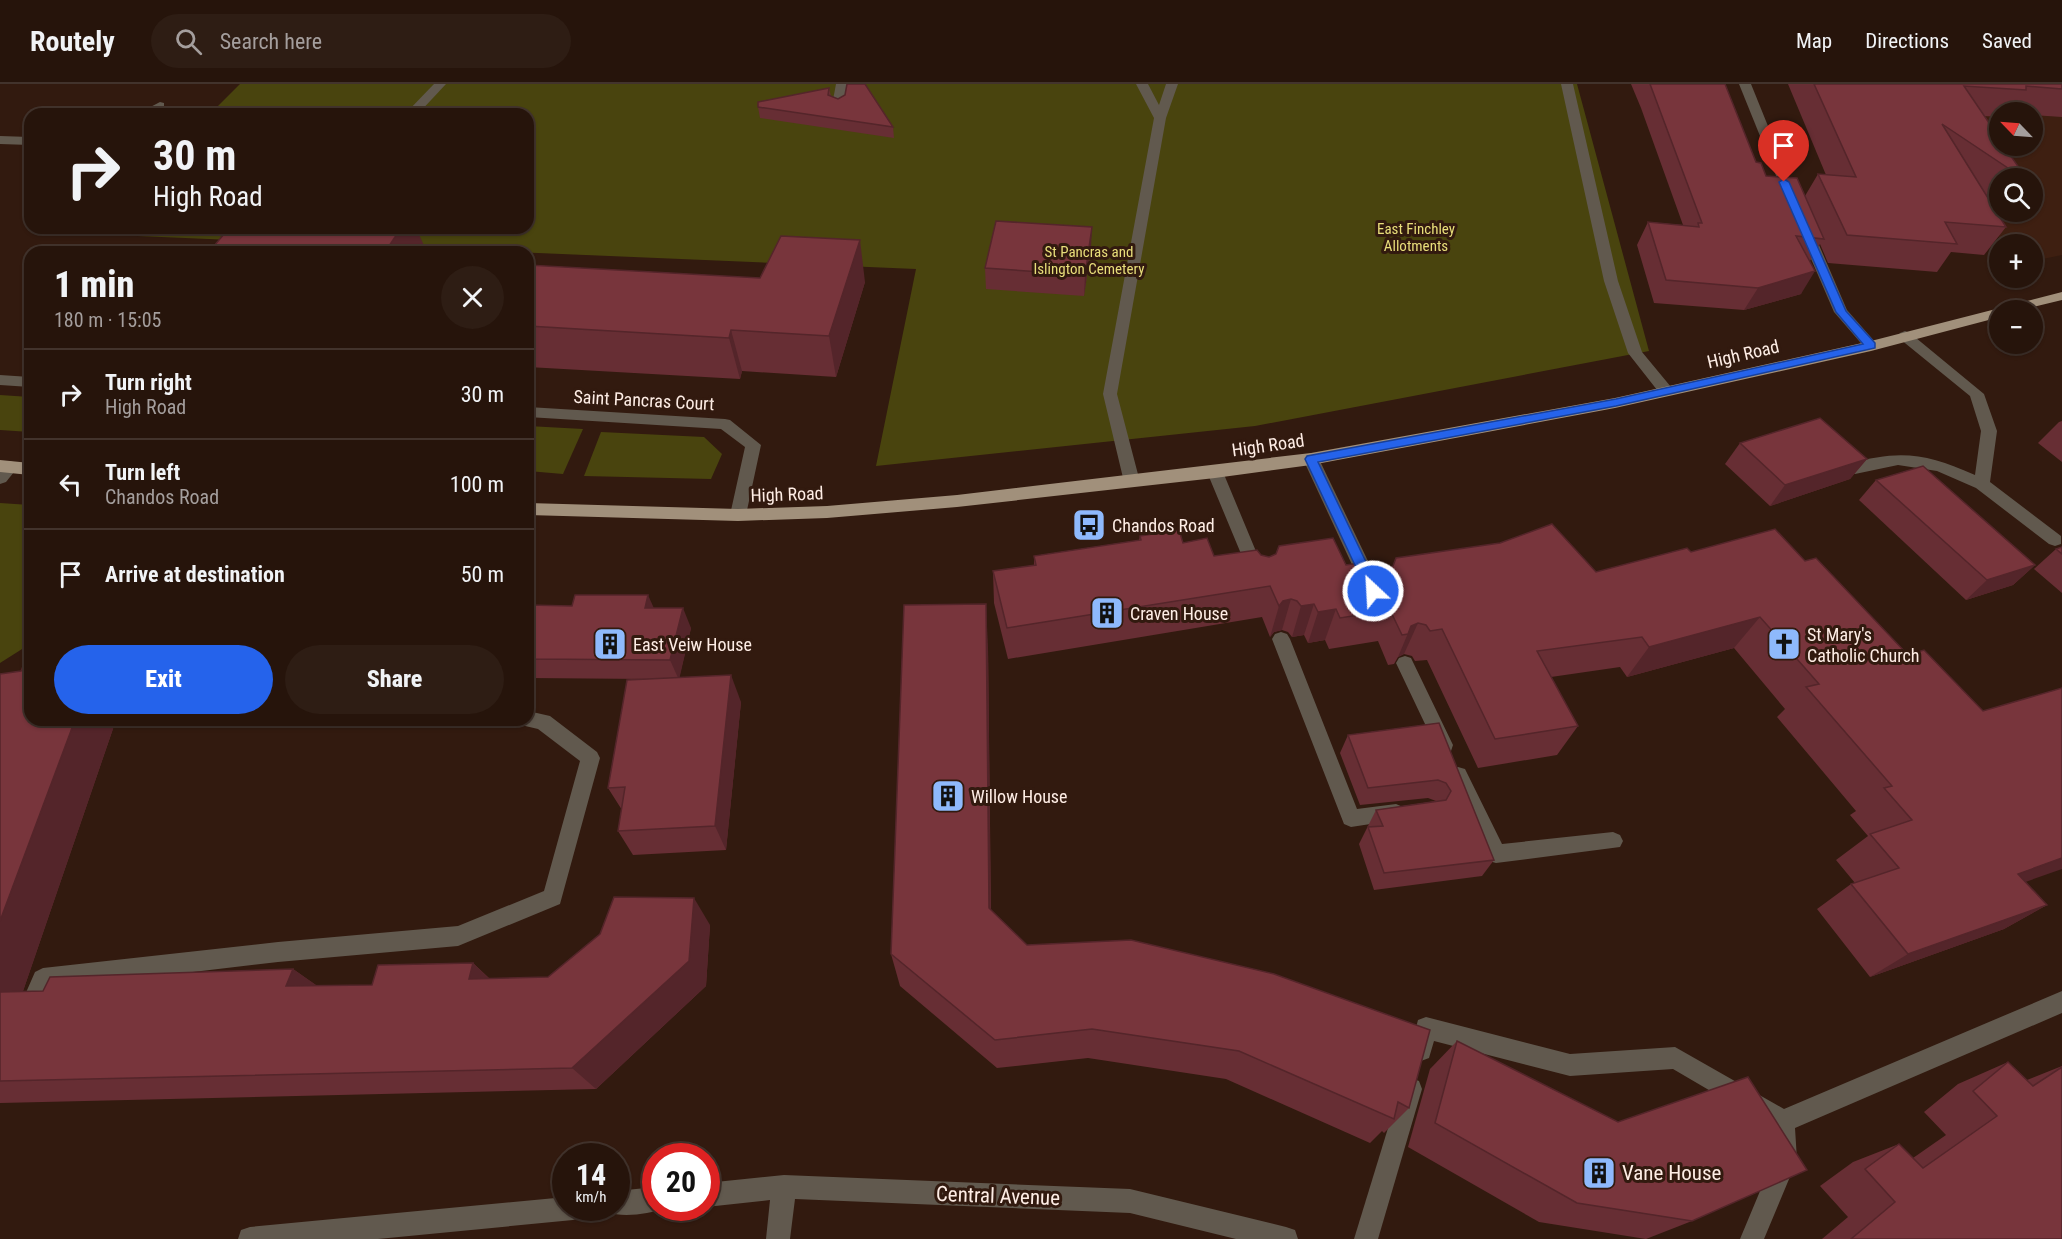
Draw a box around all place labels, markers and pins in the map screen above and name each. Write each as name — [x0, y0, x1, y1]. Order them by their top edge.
pin — [1758, 120, 1809, 182]
bus stop icon: Chandos Road — [1071, 507, 1107, 543]
place label: Chandos Road — [1112, 515, 1215, 536]
building icon: Craven House — [1089, 595, 1125, 631]
place label: Craven House — [1130, 603, 1228, 624]
place label: St Mary's Catholic Church — [1807, 624, 1920, 666]
building icon: East Veiw House — [592, 626, 628, 662]
church icon: St Mary's Catholic Church — [1766, 626, 1802, 662]
place label: East Veiw House — [633, 634, 752, 655]
building icon: Willow House — [930, 778, 966, 814]
place label: Willow House — [971, 786, 1068, 807]
building icon: Vane House — [1581, 1155, 1617, 1191]
place label: Vane House — [1622, 1161, 1721, 1185]

